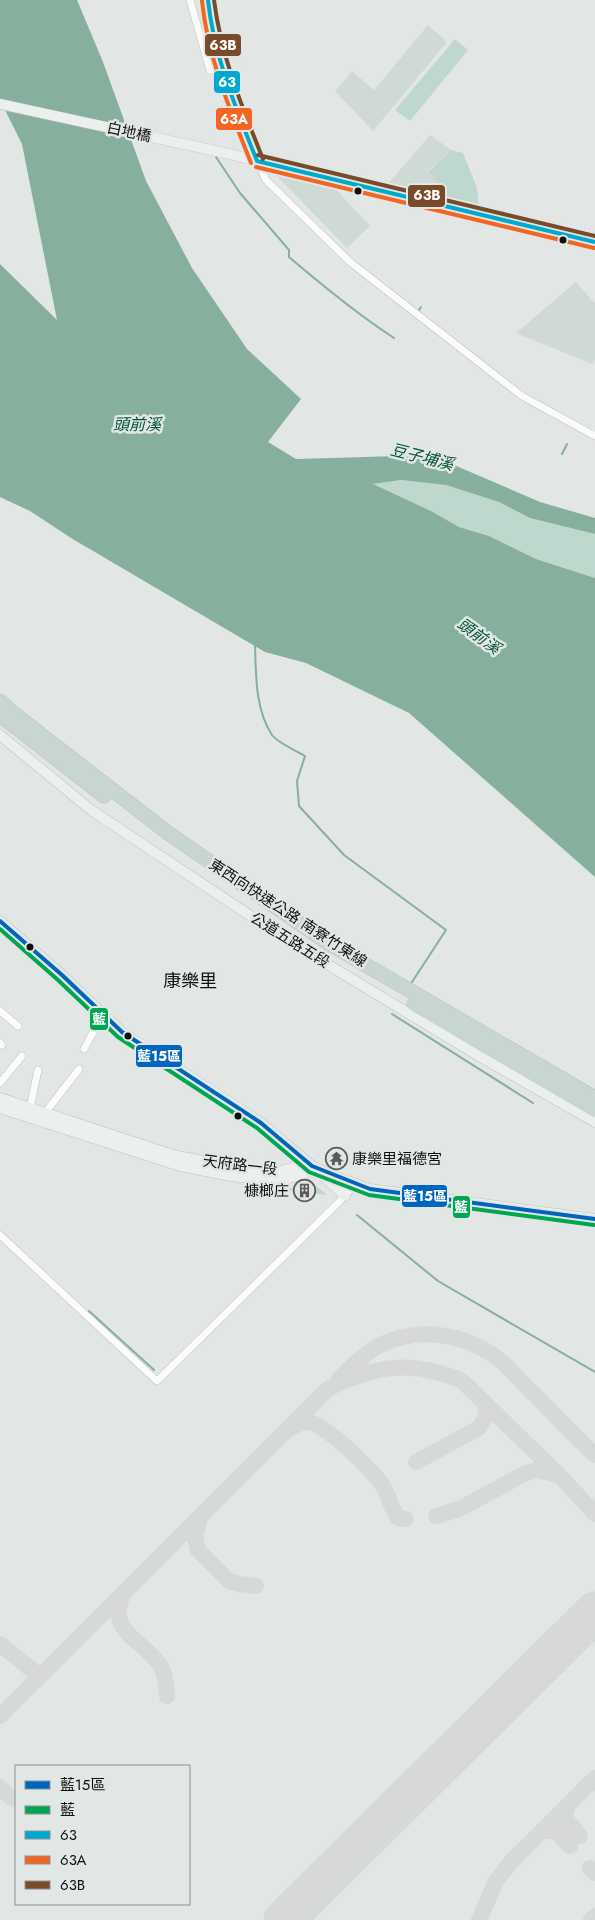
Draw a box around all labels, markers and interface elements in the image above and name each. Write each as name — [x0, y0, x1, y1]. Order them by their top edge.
line badge: 63B — [204, 33, 242, 57]
text: 63B — [209, 35, 237, 55]
line badge: 63 — [213, 70, 241, 94]
text: 63 — [218, 72, 236, 92]
line badge: 63A — [215, 107, 253, 131]
text: 63A — [220, 109, 249, 129]
street label: 白地橋 — [105, 117, 153, 147]
line badge: 63B — [407, 184, 446, 208]
text: 63B — [413, 185, 441, 205]
unlabelled marker — [353, 186, 363, 196]
unlabelled marker — [558, 235, 568, 245]
water label: 頭前溪 — [113, 413, 163, 436]
water label: 豆子埔溪 — [388, 438, 458, 476]
water label: 頭前溪 — [453, 613, 507, 661]
street label: 東西向快速公路 南寮竹東線 — [205, 854, 371, 972]
street label: 公道五路五段 — [246, 907, 334, 973]
unlabelled marker — [25, 942, 35, 952]
district label: 康樂里 — [163, 968, 217, 994]
line badge: 藍 — [89, 1007, 109, 1031]
text: 藍 — [92, 1009, 106, 1029]
unlabelled marker — [123, 1031, 133, 1041]
line badge: 藍15區 — [135, 1044, 183, 1068]
text: 藍15區 — [137, 1046, 181, 1066]
unlabelled marker — [233, 1111, 243, 1121]
temple icon: 康樂里福德宮 — [324, 1147, 348, 1171]
place label: 康樂里福德宮 — [352, 1148, 442, 1170]
street label: 天府路一段 — [201, 1150, 279, 1180]
building icon: 槺榔庄 — [293, 1179, 317, 1203]
place label: 槺榔庄 — [244, 1180, 289, 1202]
line badge: 藍15區 — [401, 1184, 448, 1208]
text: 藍15區 — [403, 1186, 447, 1206]
line badge: 藍 — [452, 1195, 471, 1219]
text: 藍 — [454, 1197, 468, 1217]
legend — [15, 1765, 190, 1905]
text: 藍15區 — [60, 1774, 105, 1796]
text: 藍 — [60, 1799, 75, 1821]
text: 63 — [60, 1824, 77, 1846]
text: 63A — [60, 1849, 87, 1871]
text: 63B — [60, 1874, 85, 1896]

